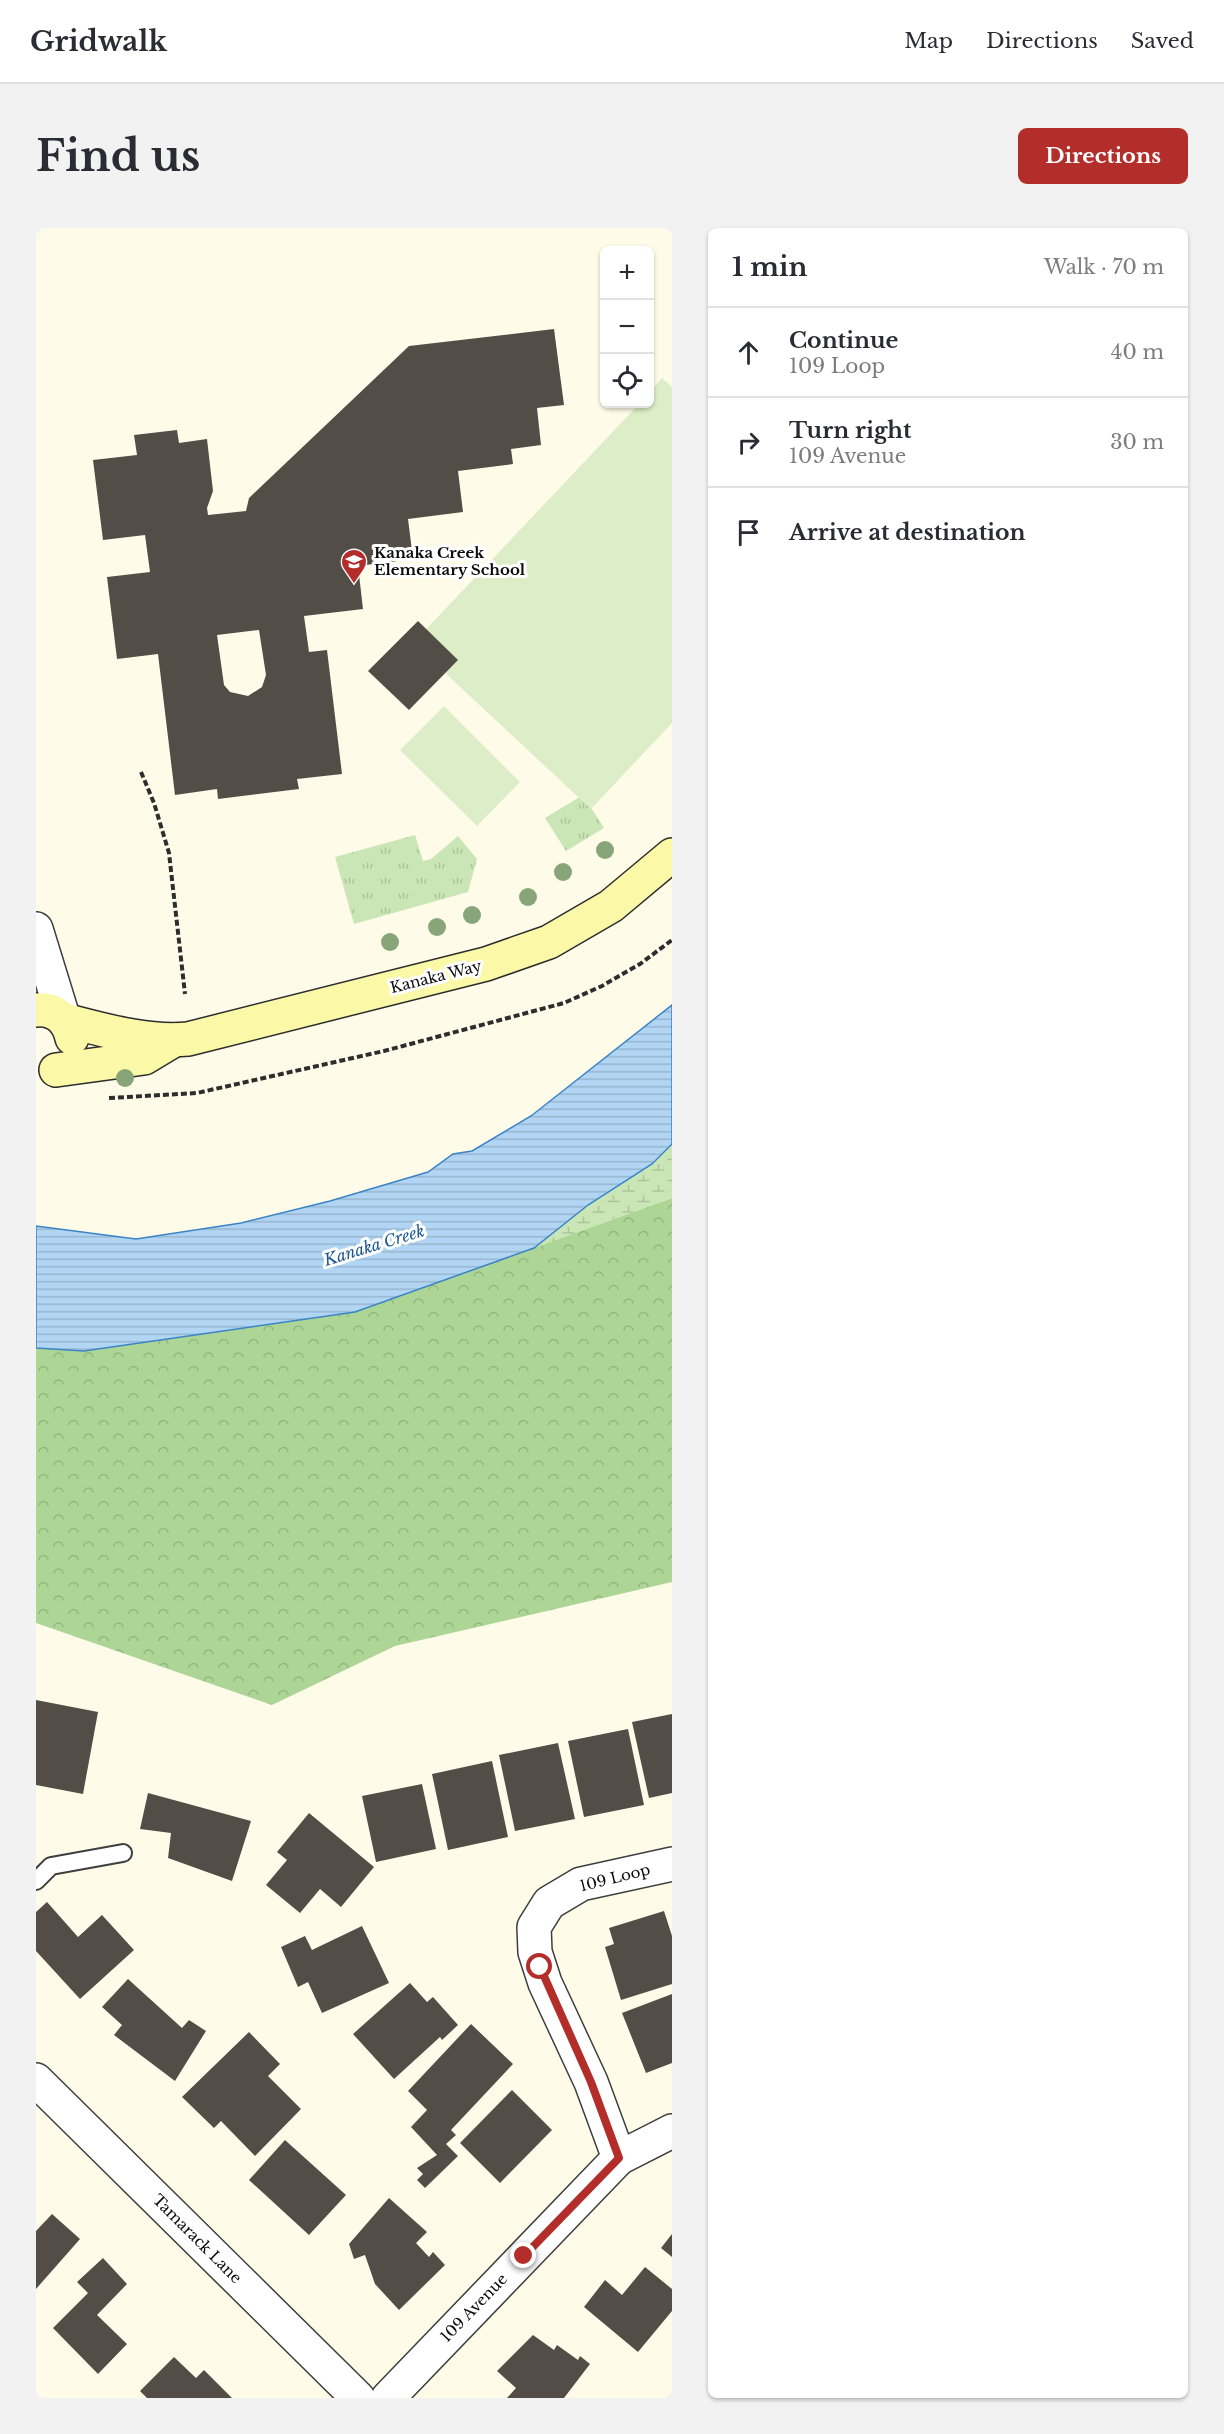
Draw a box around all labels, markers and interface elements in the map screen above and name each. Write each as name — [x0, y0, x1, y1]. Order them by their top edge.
text: Gridwalk — [30, 24, 167, 59]
text: Map — [904, 28, 953, 54]
text: Directions — [986, 28, 1098, 54]
text: Saved — [1131, 28, 1194, 54]
button: Directions — [1018, 128, 1188, 184]
text: Find us — [36, 130, 200, 182]
map controls — [600, 246, 654, 408]
button: + — [600, 246, 654, 300]
text: 1 min — [732, 251, 807, 283]
text: Walk · 70 m — [1044, 255, 1164, 279]
button: − — [600, 300, 654, 354]
text: Continue — [789, 327, 898, 354]
icon: ahead — [732, 336, 765, 369]
text: 40 m — [1111, 340, 1164, 364]
button: locate — [600, 354, 654, 408]
text: 109 Loop — [789, 354, 885, 378]
text: Turn right — [789, 417, 911, 444]
icon: right — [732, 426, 765, 459]
text: 30 m — [1110, 430, 1164, 454]
text: 109 Avenue — [789, 444, 906, 468]
icon: arrive — [732, 516, 765, 549]
text: Arrive at destination — [789, 519, 1026, 546]
place label: Kanaka Creek Elementary School — [374, 543, 526, 579]
school or university icon: Kanaka Creek Elementary School — [339, 547, 369, 585]
street label: Kanaka Way — [388, 956, 484, 997]
water label: Kanaka Creek — [320, 1220, 427, 1270]
street label: 109 Loop — [578, 1860, 652, 1895]
route start — [526, 1953, 552, 1979]
street label: Tamarack Lane — [149, 2190, 246, 2287]
route end — [510, 2242, 536, 2268]
street label: 109 Avenue — [436, 2269, 511, 2346]

